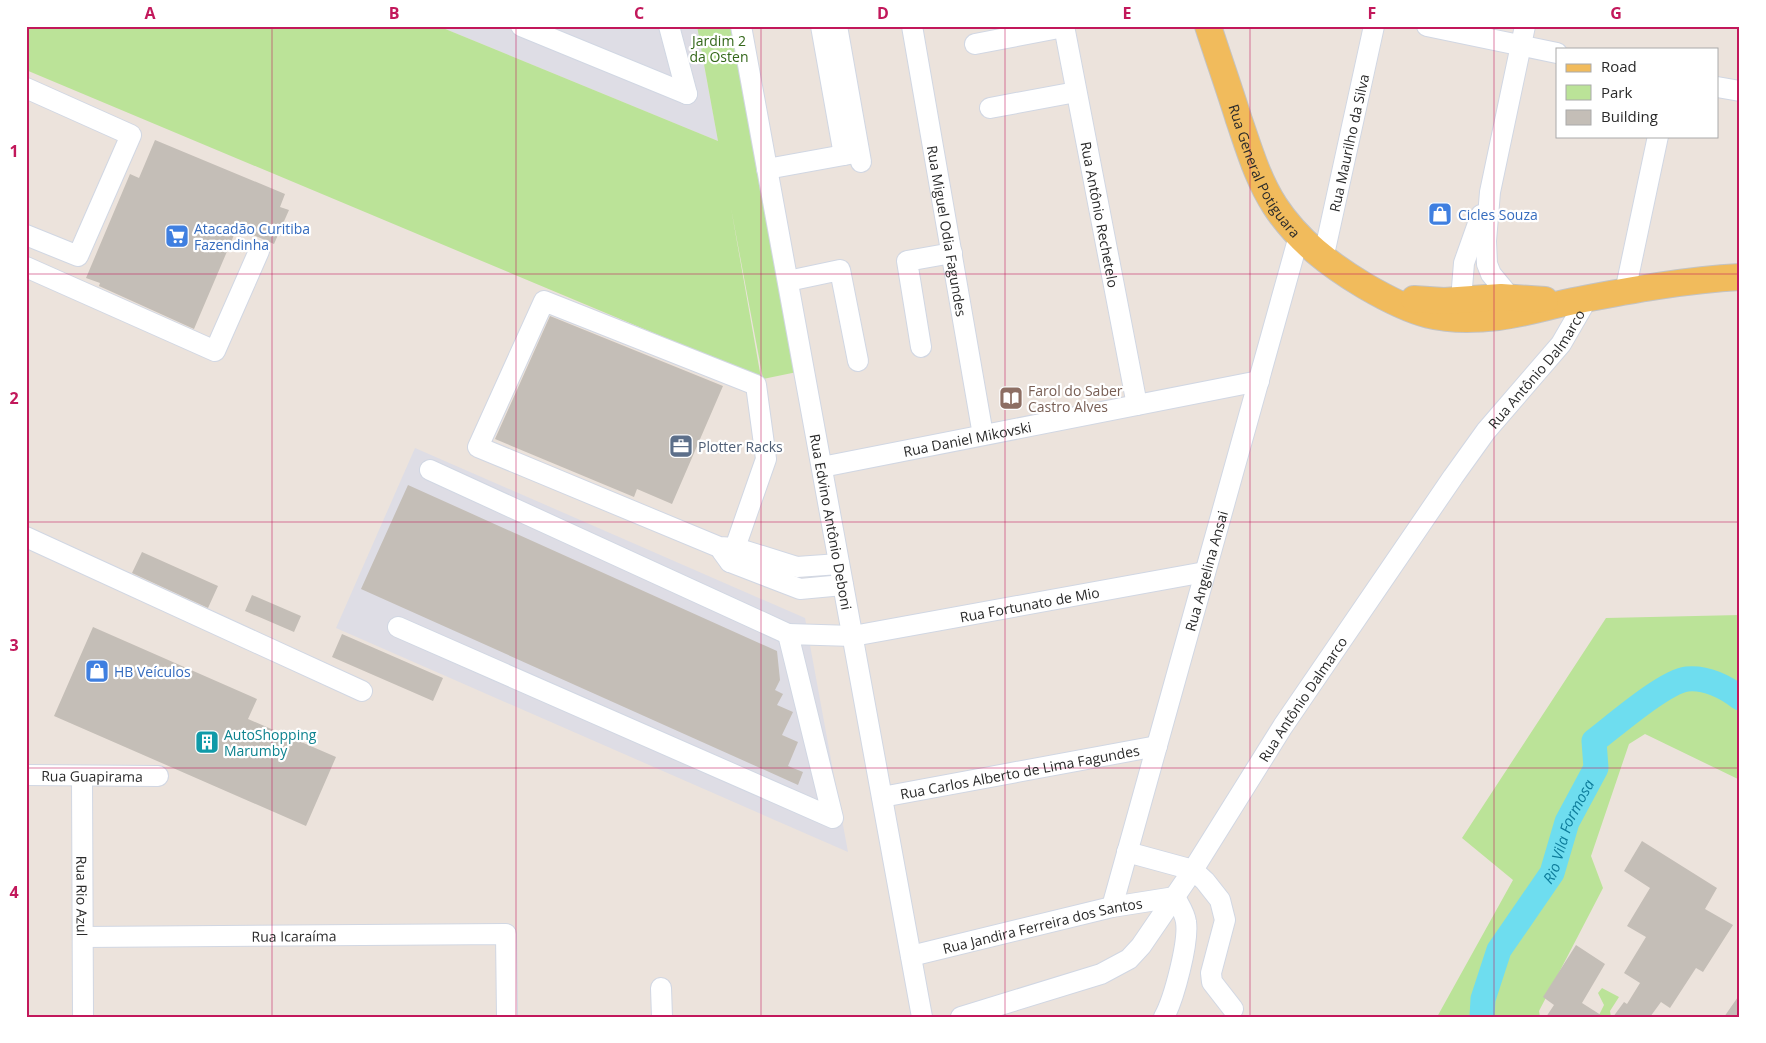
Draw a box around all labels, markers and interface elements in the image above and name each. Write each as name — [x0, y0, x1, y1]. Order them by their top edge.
text: A — [144, 2, 156, 24]
text: B — [389, 2, 399, 24]
text: C — [634, 2, 644, 24]
text: D — [877, 2, 889, 24]
text: E — [1123, 2, 1132, 24]
text: F — [1368, 2, 1376, 24]
text: G — [1610, 2, 1622, 24]
park label: Jardim 2 da Osten — [690, 31, 748, 66]
legend — [1556, 48, 1718, 138]
text: Road — [1601, 56, 1637, 76]
street label: Rua Maurilho da Silva — [1324, 72, 1373, 213]
text: Park — [1601, 82, 1632, 102]
street label: Rua General Potiguara — [1225, 101, 1305, 241]
text: Building — [1601, 106, 1658, 126]
text: 1 — [9, 140, 19, 162]
street label: Rua Antônio Rechetelo — [1077, 140, 1124, 289]
street label: Rua Miguel Odia Fagundes — [923, 144, 972, 318]
shop icon: Cicles Souza — [1427, 201, 1453, 227]
place label: Cicles Souza — [1458, 205, 1538, 224]
place label: Atacadão Curitiba Fazendinha — [194, 219, 310, 254]
supermarket icon: Atacadão Curitiba Fazendinha — [164, 223, 190, 249]
street label: Rua Antônio Dalmarco — [1483, 306, 1589, 432]
place label: Farol do Saber Castro Alves — [1028, 381, 1123, 416]
library icon: Farol do Saber Castro Alves — [998, 385, 1024, 411]
text: 2 — [9, 387, 19, 409]
street label: Rua Daniel Mikovski — [901, 417, 1033, 460]
street label: Rua Edvino Antônio Deboni — [806, 432, 857, 611]
office icon: Plotter Racks — [668, 433, 694, 459]
place label: Plotter Racks — [698, 437, 783, 456]
street label: Rua Angelina Ansai — [1180, 508, 1232, 633]
street label: Rua Fortunato de Mio — [958, 582, 1101, 626]
street label: Rua Antônio Dalmarco — [1254, 633, 1351, 765]
text: 3 — [9, 634, 19, 656]
shop icon: HB Veículos — [84, 658, 110, 684]
place label: HB Veículos — [114, 662, 191, 681]
place label: AutoShopping Marumby — [224, 725, 317, 760]
building icon: AutoShopping Marumby — [194, 729, 220, 755]
street label: Rua Carlos Alberto de Lima Fagundes — [898, 740, 1141, 803]
street label: Rua Guapirama — [41, 766, 143, 785]
water label: Rio Vila Formosa — [1538, 775, 1598, 887]
street label: Rua Rio Azul — [73, 856, 92, 936]
text: 4 — [9, 881, 19, 903]
street label: Rua Jandira Ferreira dos Santos — [940, 893, 1144, 957]
street label: Rua Icaraíma — [251, 926, 337, 945]

